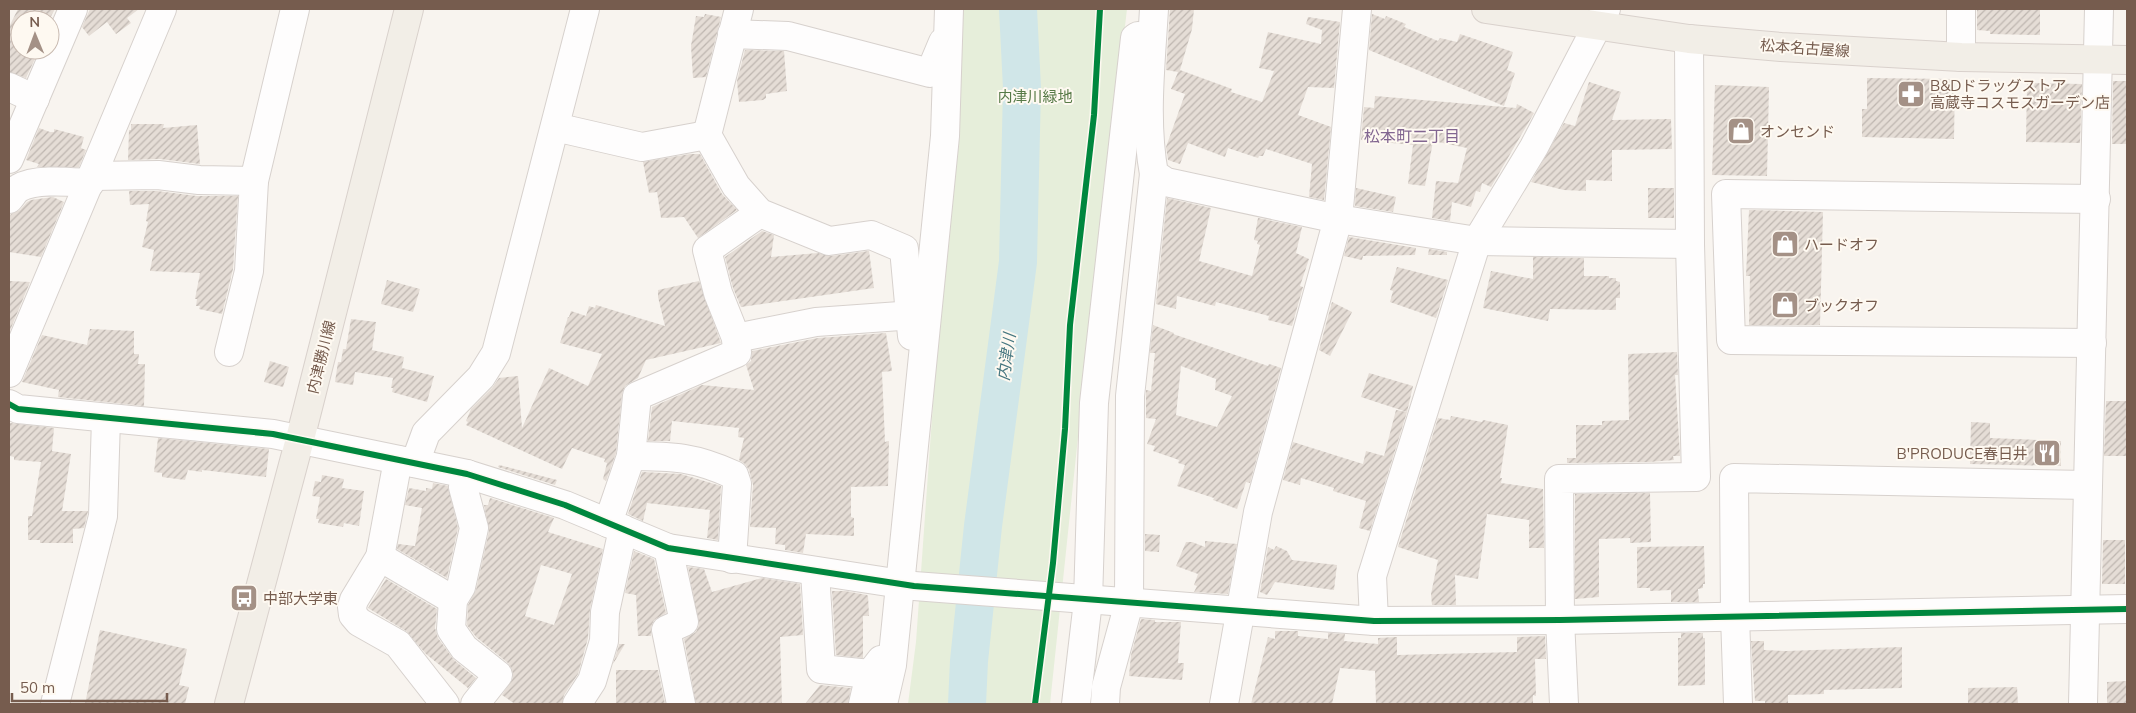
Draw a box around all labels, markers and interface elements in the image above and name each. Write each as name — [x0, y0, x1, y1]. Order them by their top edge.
north arrow — [10, 10, 60, 60]
text: N — [29, 13, 40, 31]
street label: 松本名古屋線 — [1759, 35, 1851, 61]
place label: B&Dドラッグストア 高蔵寺コスモスガーデン店 — [1930, 76, 2110, 112]
pharmacy icon: B&Dドラッグストア 高蔵寺コスモスガーデン店 — [1896, 79, 1926, 109]
park label: 内津川緑地 — [997, 87, 1073, 106]
shop icon: オンセンド — [1726, 116, 1756, 146]
place label: オンセンド — [1760, 122, 1835, 141]
district label: 松本町二丁目 — [1364, 126, 1460, 146]
shop icon: ハードオフ — [1770, 229, 1800, 259]
place label: ハードオフ — [1804, 235, 1879, 254]
shop icon: ブックオフ — [1770, 290, 1800, 320]
place label: ブックオフ — [1804, 296, 1879, 315]
street label: 内津勝川線 — [303, 318, 339, 396]
water label: 内津川 — [993, 330, 1020, 382]
restaurant icon: B'PRODUCE春日井 — [2032, 438, 2062, 468]
place label: B'PRODUCE春日井 — [1897, 444, 2028, 463]
bus stop icon: 中部大学東 — [229, 583, 259, 613]
place label: 中部大学東 — [263, 589, 338, 608]
scale bar — [12, 670, 168, 702]
text: 50 m — [20, 678, 55, 697]

